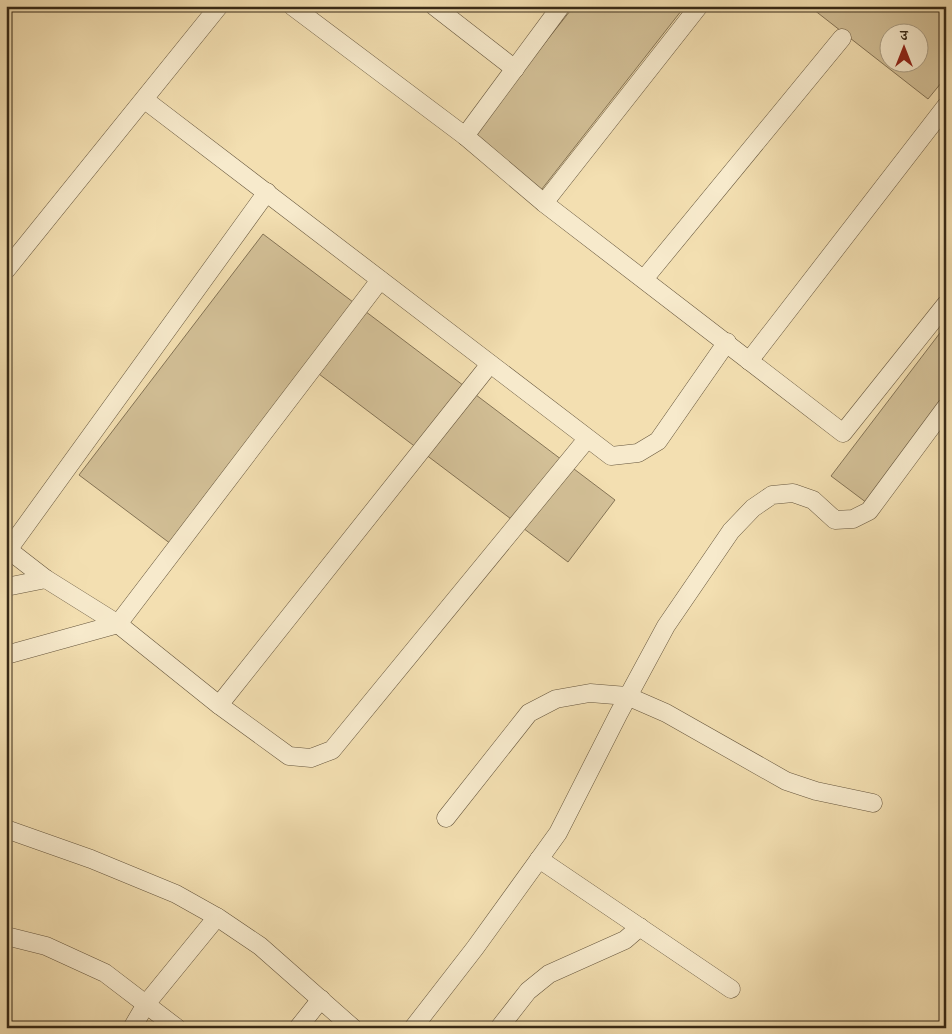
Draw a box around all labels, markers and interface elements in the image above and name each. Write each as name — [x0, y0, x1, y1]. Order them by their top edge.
north arrow — [880, 22, 930, 72]
text: उ — [899, 27, 908, 44]

